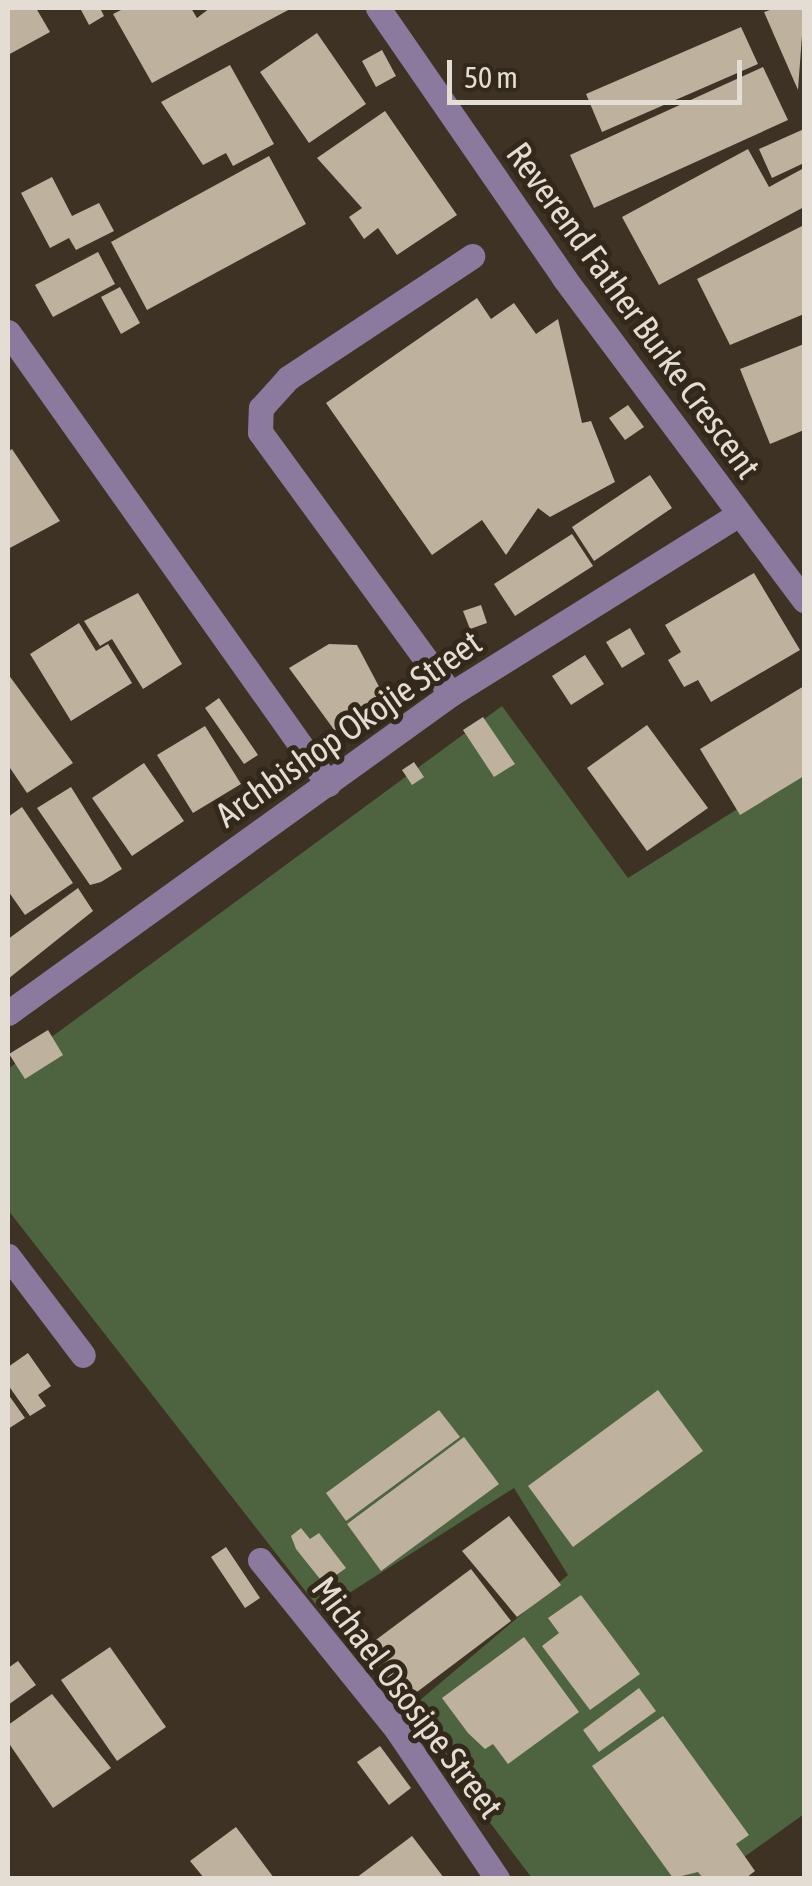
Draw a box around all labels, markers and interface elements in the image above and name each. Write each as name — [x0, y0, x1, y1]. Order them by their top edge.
scale bar — [452, 40, 747, 102]
text: 50 m — [464, 60, 518, 94]
street label: Reverend Father Burke Crescent — [498, 134, 770, 486]
street label: Archbishop Okojie Street — [207, 621, 489, 835]
street label: Michael Ososipe Street — [304, 1568, 512, 1826]

